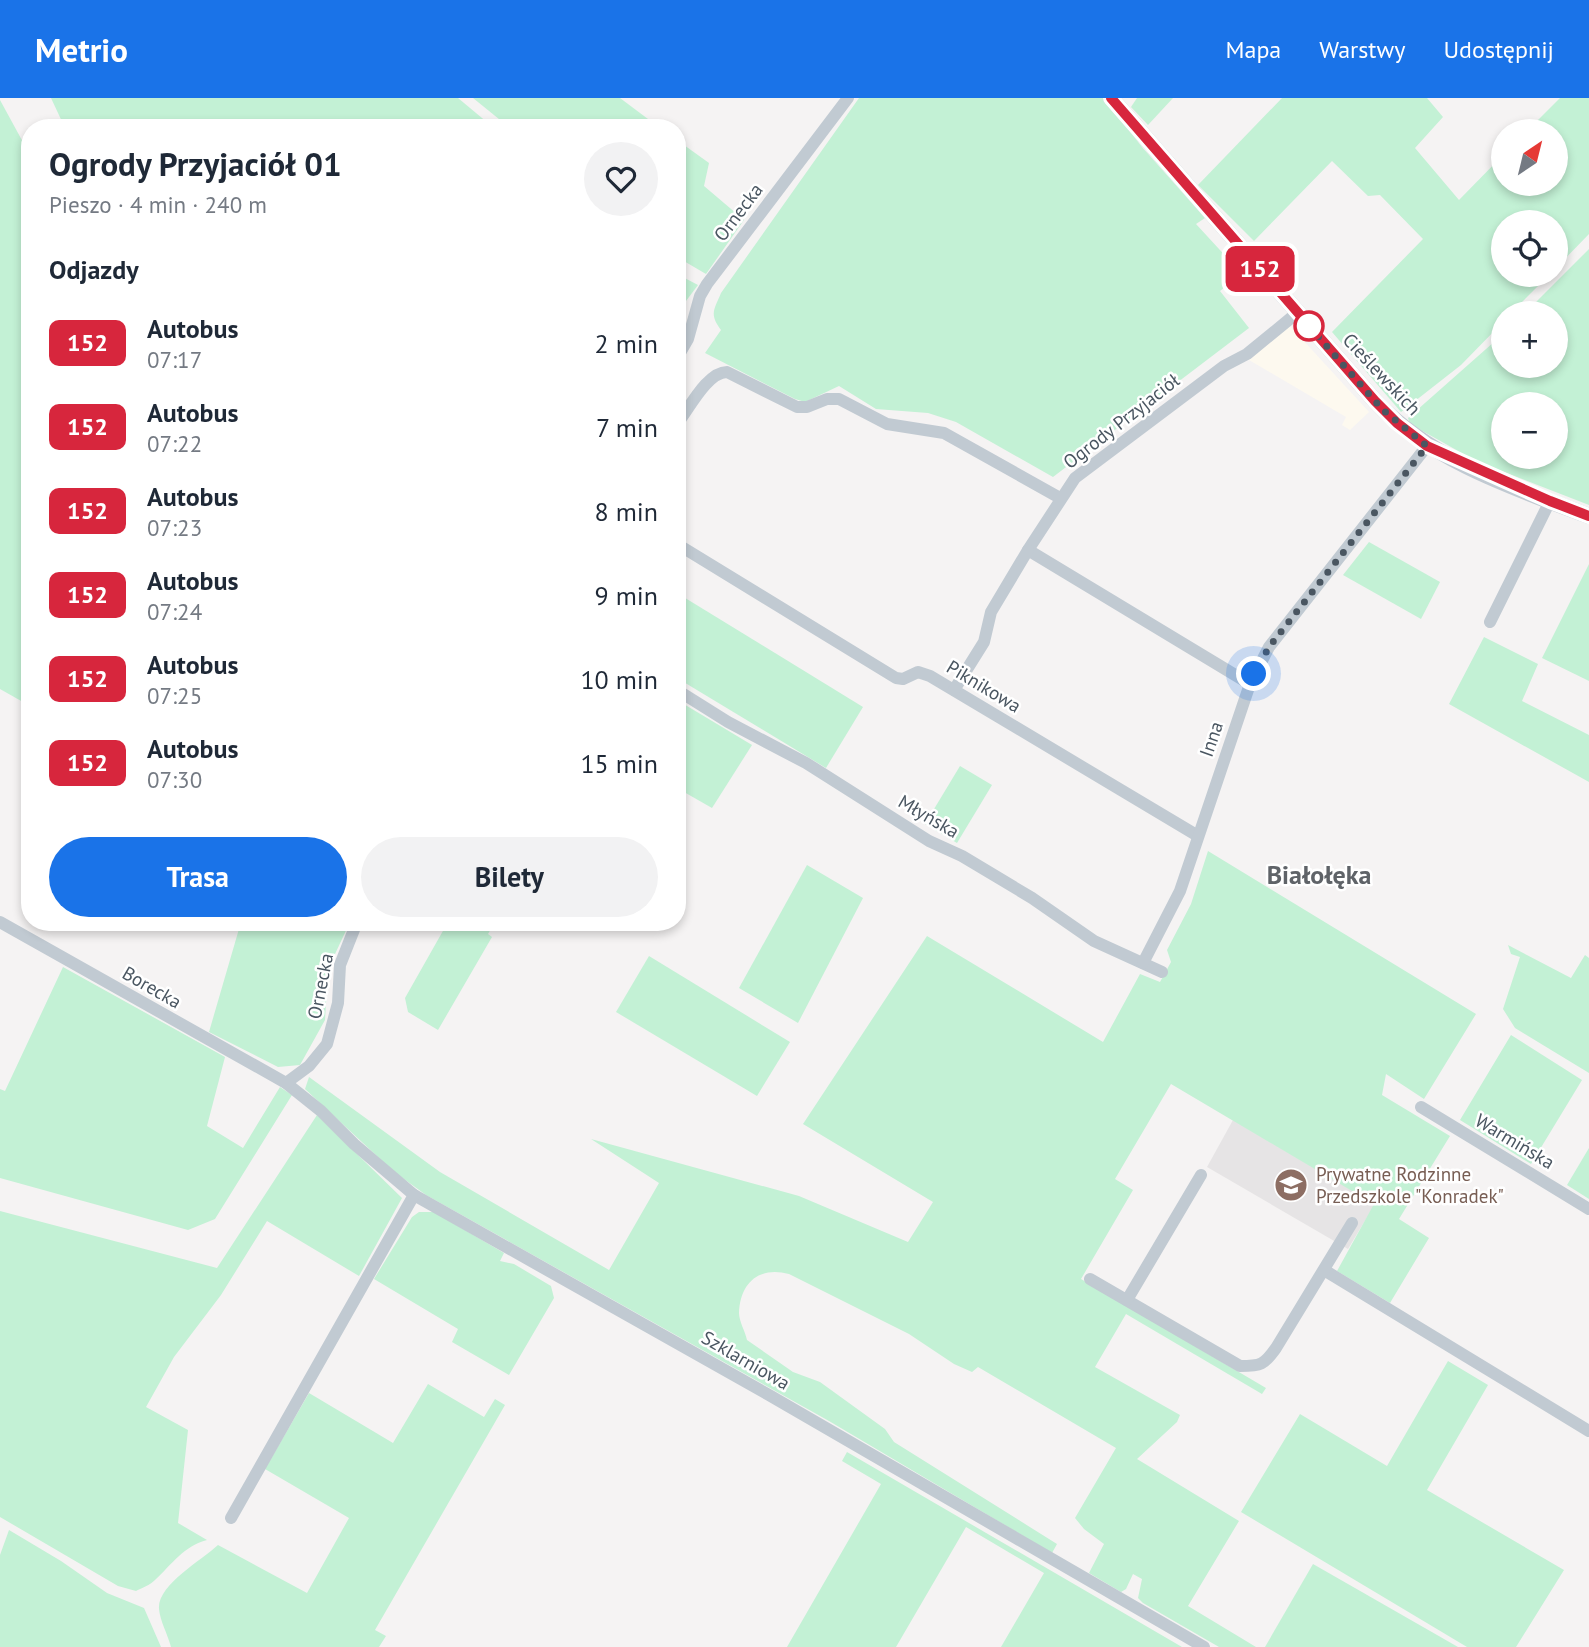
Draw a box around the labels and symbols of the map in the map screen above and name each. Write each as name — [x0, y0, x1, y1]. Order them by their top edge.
north arrow — [1491, 119, 1568, 196]
street label: Ornecka — [708, 178, 768, 246]
line badge: 152 — [1220, 246, 1300, 292]
unlabelled marker — [1294, 311, 1324, 341]
street label: Cieślewskich — [1338, 328, 1426, 420]
street label: Ogrody Przyjaciół — [1058, 368, 1184, 474]
street label: Piknikowa — [942, 654, 1026, 718]
your location — [1236, 656, 1271, 691]
street label: Inna — [1194, 718, 1228, 760]
street label: Młyńska — [894, 789, 964, 843]
district label: Białołęka — [1267, 858, 1371, 891]
street label: Ornecka — [302, 951, 338, 1021]
street label: Borecka — [118, 961, 186, 1013]
street label: Warmińska — [1471, 1108, 1559, 1174]
place label: Prywatne Rodzinne Przedszkole "Konradek" — [1316, 1162, 1504, 1208]
school or university icon: Prywatne Rodzinne Przedszkole "Konradek" — [1272, 1166, 1310, 1204]
street label: Szklarniowa — [698, 1325, 794, 1395]

